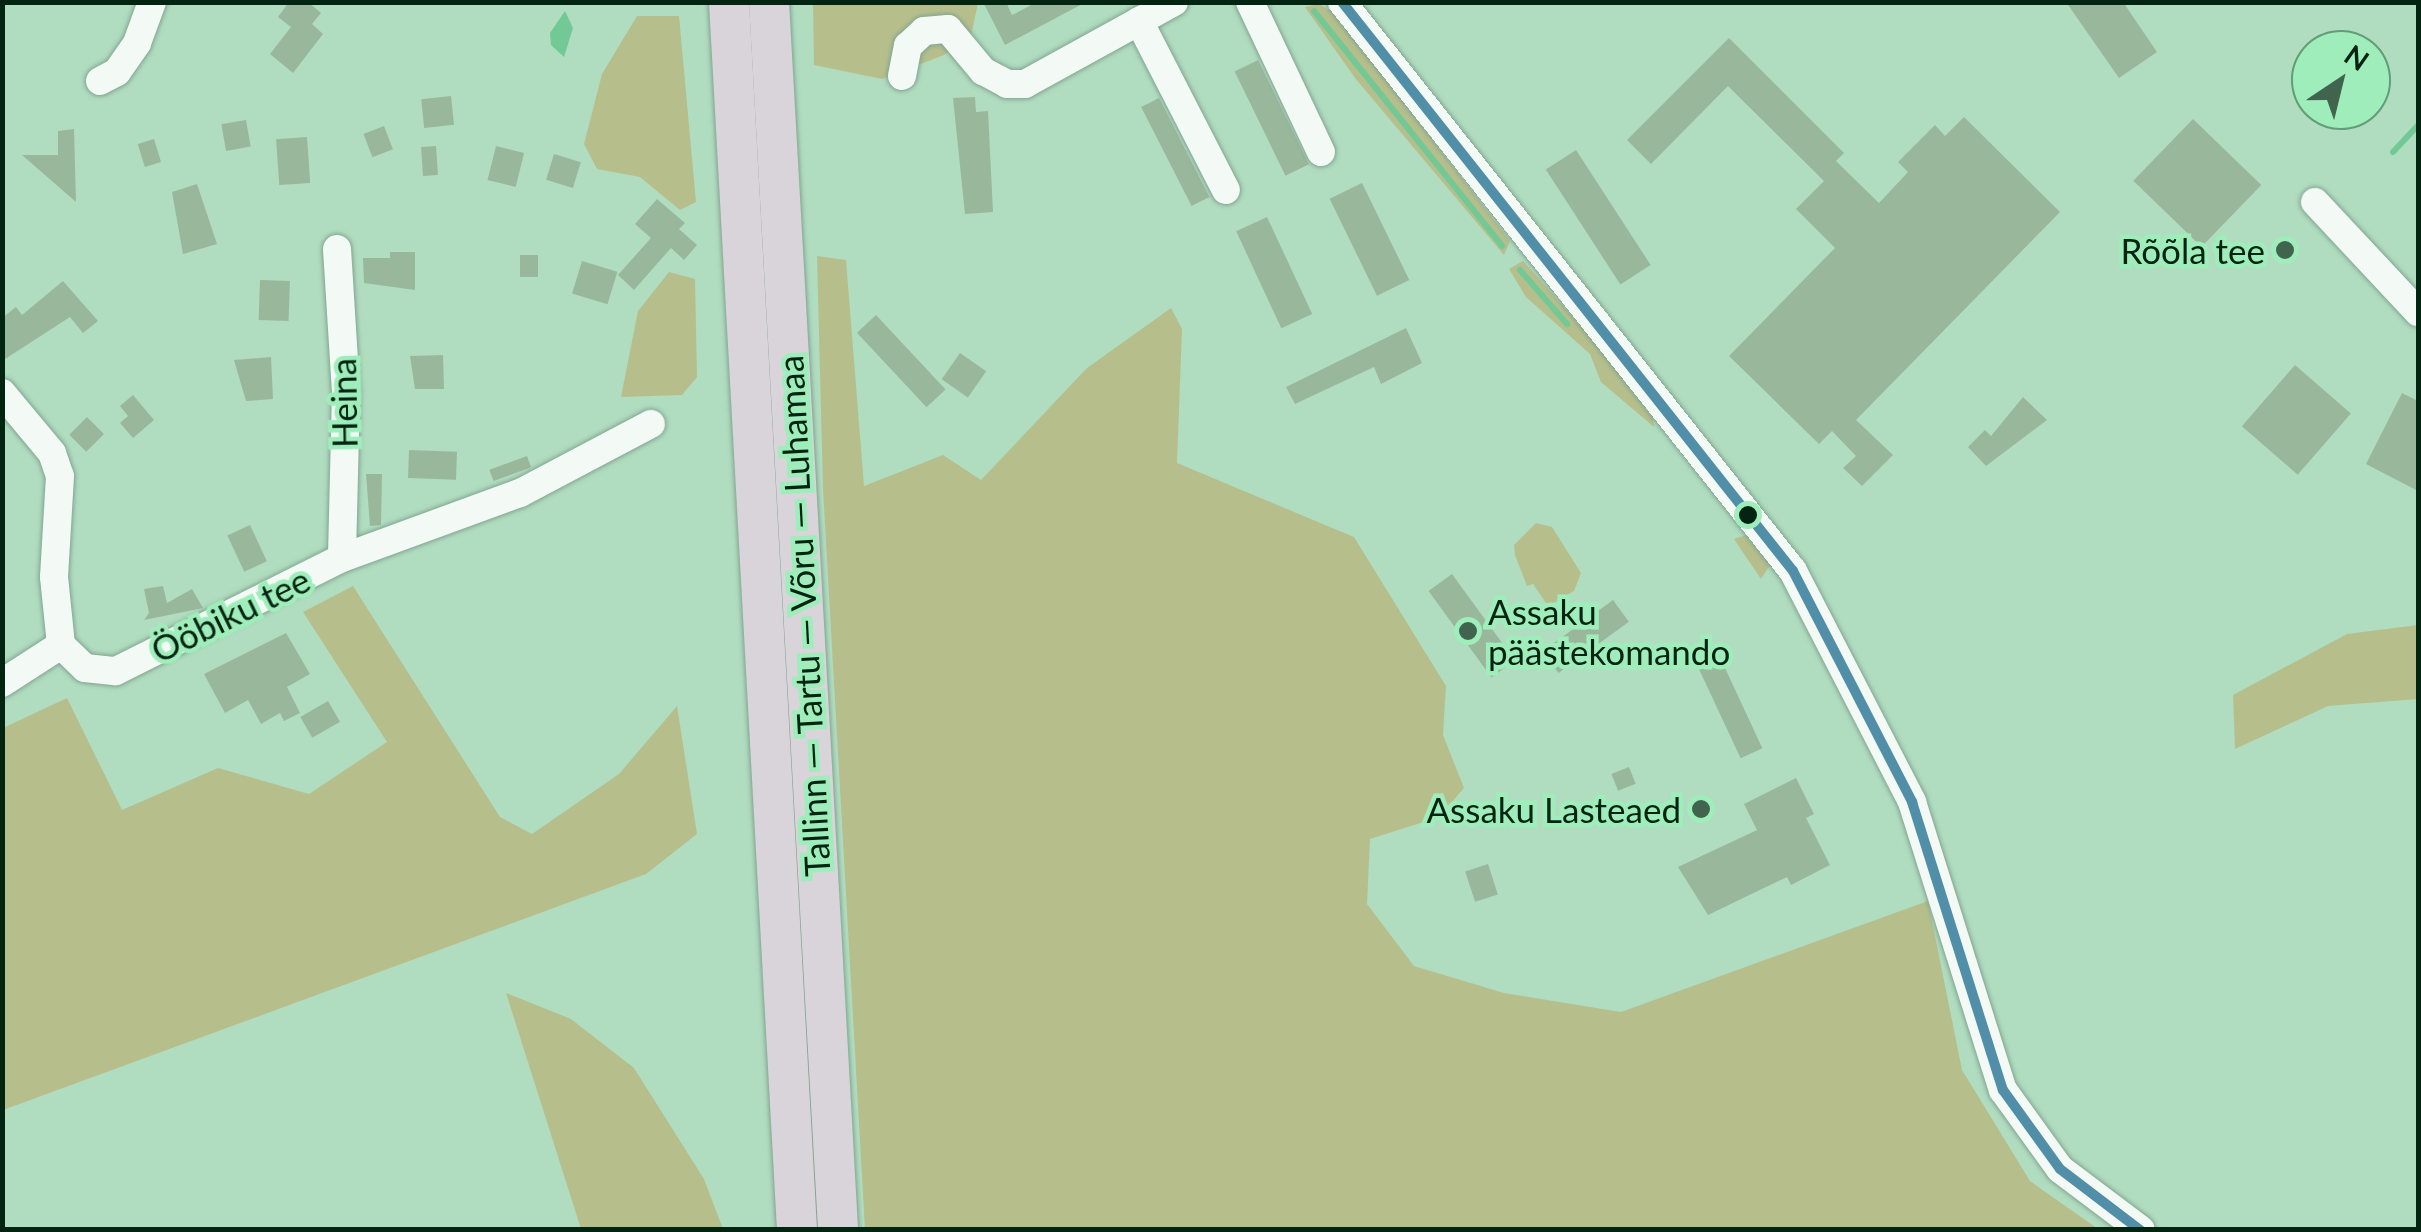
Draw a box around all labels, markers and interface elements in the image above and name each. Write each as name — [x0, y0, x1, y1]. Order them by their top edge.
north arrow — [2291, 30, 2391, 130]
text: N — [2338, 37, 2376, 77]
place label: Rõõla tee — [2120, 229, 2265, 271]
marker: Rõõla tee — [2274, 239, 2296, 261]
street label: Tallinn — Tartu — Võru — Luhamaa — [768, 353, 838, 879]
street label: Heina — [321, 358, 365, 448]
unlabelled marker — [1738, 505, 1758, 525]
street label: Ööbiku tee — [144, 558, 316, 670]
place label: Assaku päästekomando — [1488, 590, 1730, 672]
marker: Assaku päästekomando — [1457, 620, 1479, 642]
place label: Assaku Lasteaed — [1426, 788, 1681, 830]
marker: Assaku Lasteaed — [1690, 798, 1712, 820]

